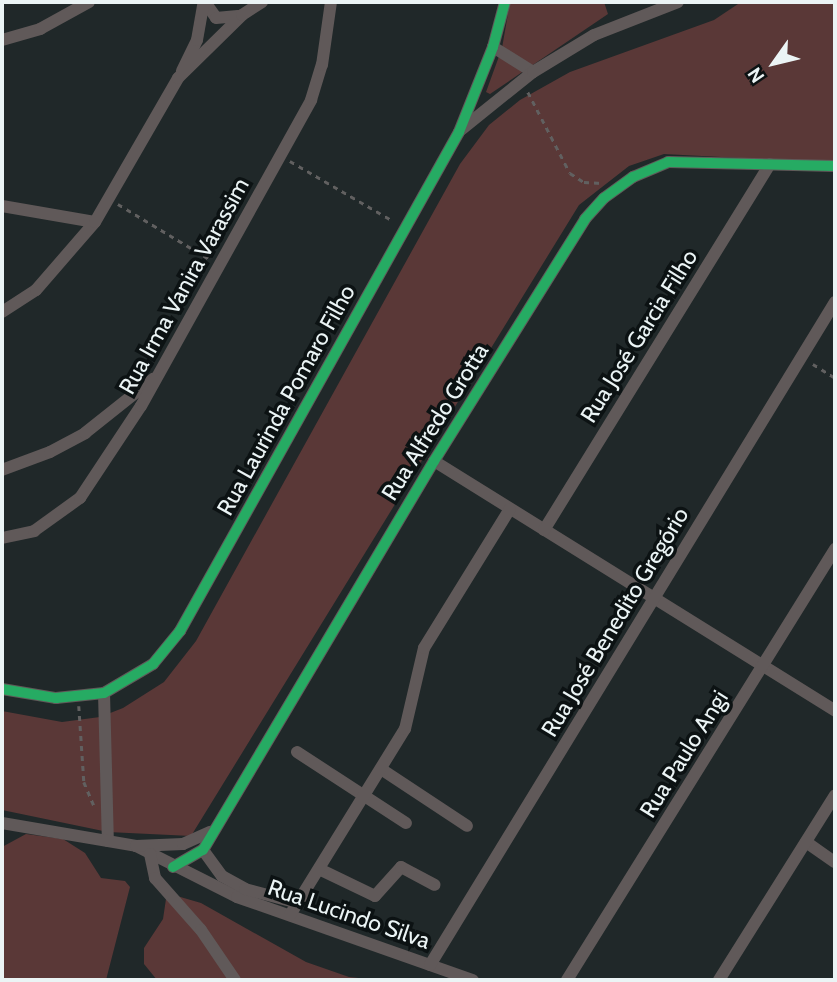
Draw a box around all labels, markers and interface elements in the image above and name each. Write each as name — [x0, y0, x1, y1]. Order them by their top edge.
north arrow — [739, 28, 809, 98]
text: N — [743, 63, 769, 87]
street label: Rua Irma Vanira Varassim — [113, 173, 255, 399]
street label: Rua José Garcia Filho — [575, 244, 703, 428]
street label: Rua Laurinda Pomaro Filho — [211, 280, 361, 520]
street label: Rua Alfredo Grotta — [376, 339, 494, 505]
street label: Rua José Benedito Gregório — [536, 502, 694, 742]
street label: Rua Paulo Angi — [634, 685, 734, 823]
street label: Rua Lucindo Silva — [264, 873, 434, 955]

